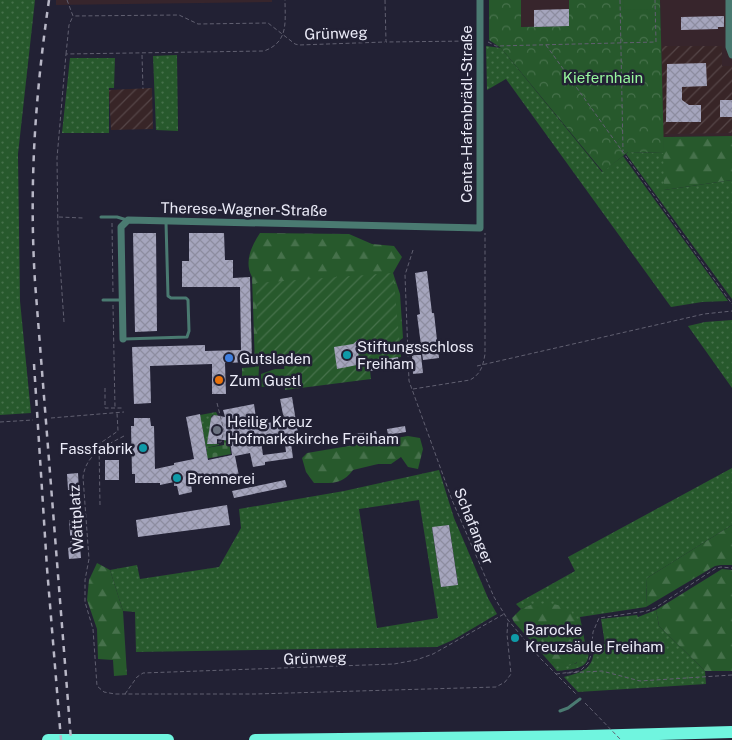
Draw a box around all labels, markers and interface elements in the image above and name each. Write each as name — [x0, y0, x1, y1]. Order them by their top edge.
street label: Grünweg — [304, 23, 368, 43]
street label: Centa-Hafenbrädl-Straße — [458, 25, 475, 203]
park label: Kiefernhain — [563, 69, 643, 86]
street label: Therese-Wagner-Straße — [161, 199, 327, 219]
place label: Stiftungsschloss Freiham — [357, 338, 474, 372]
marker: Stiftungsschloss Freiham — [341, 349, 353, 361]
place label: Gutsladen — [239, 350, 311, 367]
marker: Gutsladen — [223, 352, 235, 364]
place label: Zum Gustl — [229, 372, 301, 389]
marker: Zum Gustl — [213, 374, 225, 386]
place label: Heilig Kreuz Hofmarkskirche Freiham — [227, 413, 399, 447]
marker: Heilig Kreuz Hofmarkskirche Freiham — [211, 424, 223, 436]
place label: Fassfabrik — [60, 440, 133, 457]
marker: Fassfabrik — [137, 442, 149, 454]
place label: Brennerei — [187, 470, 255, 487]
marker: Brennerei — [171, 472, 183, 484]
street label: Wattplatz — [65, 484, 87, 552]
street label: Schafanger — [451, 485, 497, 567]
place label: Barocke Kreuzsäule Freiham — [525, 621, 663, 655]
marker: Barocke Kreuzsäule Freiham — [509, 632, 521, 644]
street label: Grünweg — [283, 648, 347, 668]

